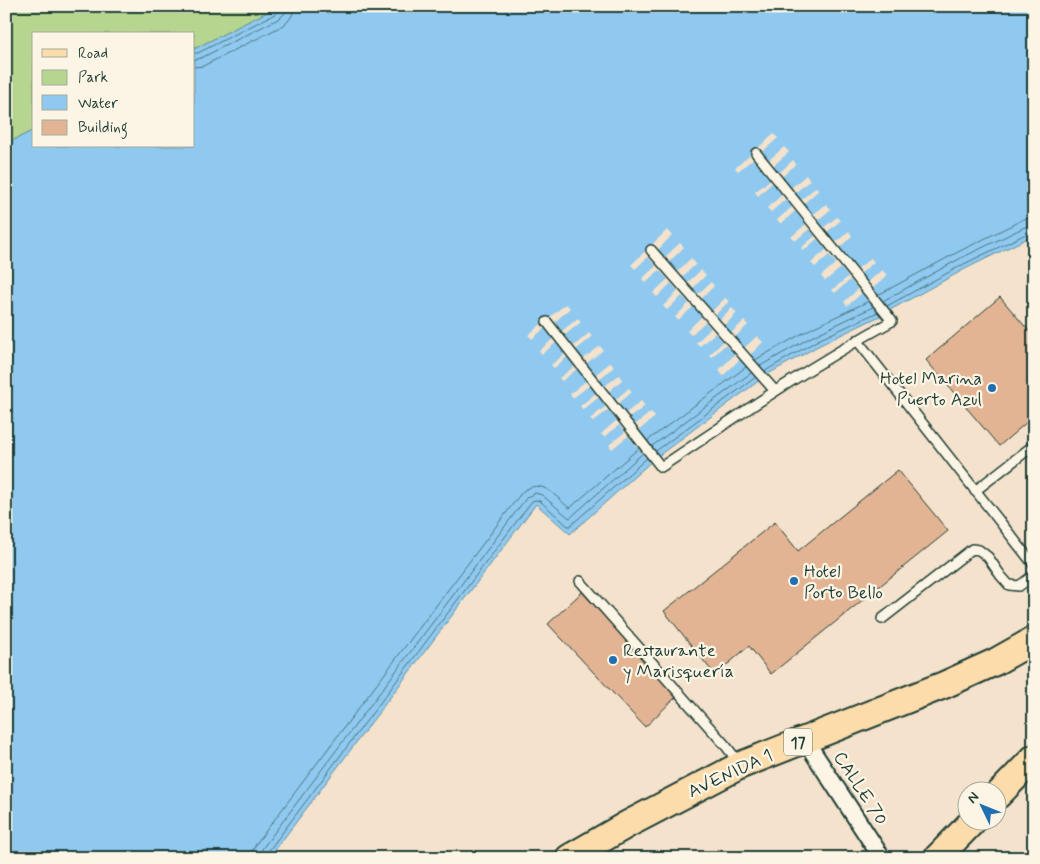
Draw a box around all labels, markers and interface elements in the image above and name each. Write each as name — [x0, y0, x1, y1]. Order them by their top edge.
legend — [32, 32, 195, 148]
text: Road — [78, 44, 108, 64]
text: Park — [78, 68, 108, 88]
text: Water — [78, 94, 118, 114]
text: Building — [78, 118, 128, 139]
place label: Hotel Marina Puerto Azul — [880, 367, 982, 412]
marker: Hotel Marina Puerto Azul — [986, 382, 998, 394]
place label: Hotel Porto Bello — [804, 560, 883, 605]
marker: Hotel Porto Bello — [788, 575, 800, 587]
place label: Restaurante y Marisquería — [623, 639, 734, 684]
marker: Restaurante y Marisquería — [607, 654, 619, 666]
road number: 17 — [784, 729, 812, 756]
street label: AVENIDA 1 — [684, 744, 777, 804]
street label: CALLE 70 — [827, 747, 893, 830]
north arrow — [958, 782, 1008, 832]
text: N — [963, 788, 983, 807]

